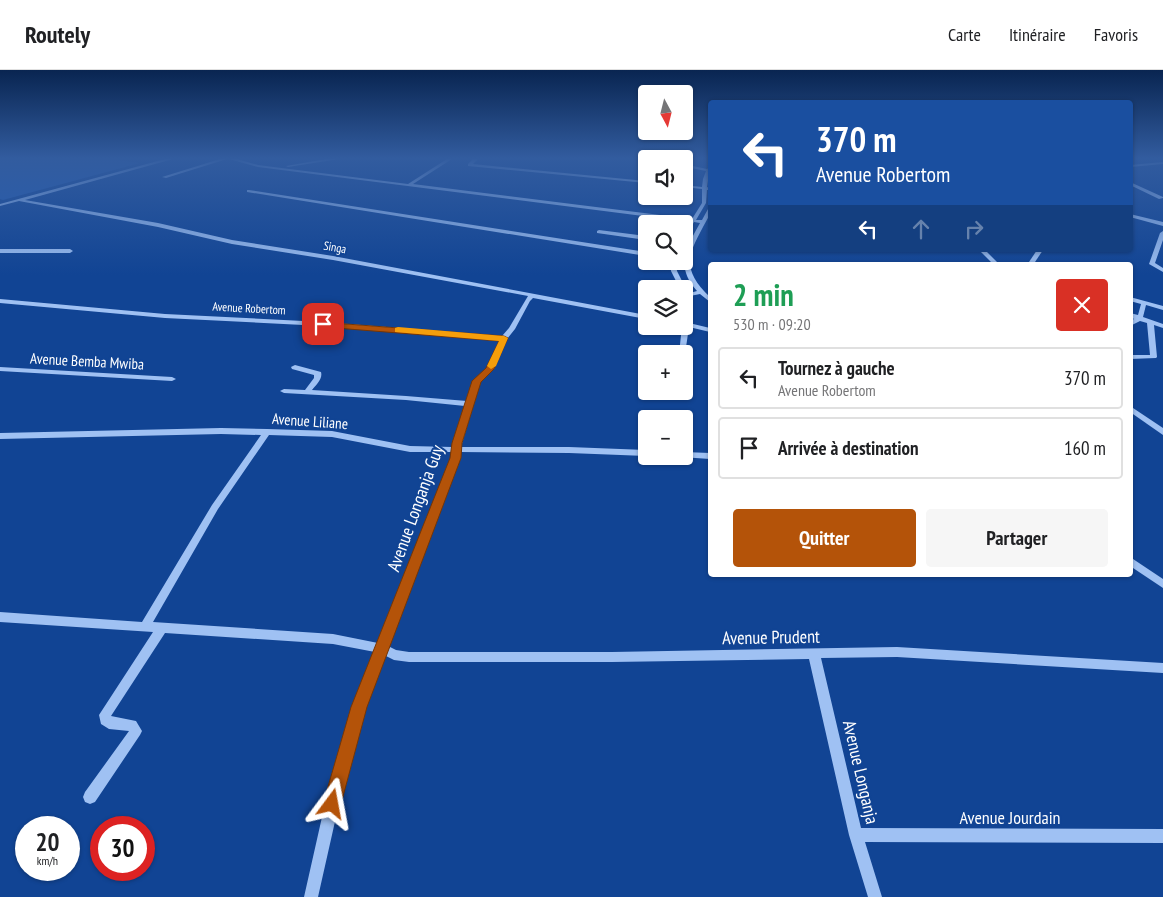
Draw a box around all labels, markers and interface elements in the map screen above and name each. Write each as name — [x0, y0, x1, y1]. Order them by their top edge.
text: Routely — [25, 19, 90, 50]
text: Carte — [948, 23, 981, 46]
text: Itinéraire — [1009, 23, 1066, 46]
text: Favoris — [1094, 23, 1138, 46]
north arrow — [638, 85, 692, 140]
map controls — [638, 85, 693, 465]
text: 370 m — [816, 116, 897, 162]
icon: left — [733, 120, 798, 185]
button: sound — [638, 150, 693, 205]
text: Avenue Robertom — [816, 160, 950, 188]
button: search — [638, 215, 693, 270]
icon: left — [854, 215, 882, 243]
icon: ahead — [907, 215, 935, 243]
icon: right — [960, 215, 988, 243]
street label: Singa — [322, 238, 348, 256]
text: 2 min — [733, 275, 794, 314]
button: close — [1056, 279, 1108, 331]
button: layers — [638, 280, 693, 335]
street label: Avenue Robertom — [212, 299, 286, 317]
pin — [302, 303, 344, 345]
icon: arrive — [309, 310, 337, 338]
text: 530 m · 09:20 — [733, 314, 811, 334]
button: + — [638, 345, 693, 400]
street label: Avenue Bemba Mwiba — [30, 349, 144, 373]
text: Tournez à gauche — [778, 356, 895, 380]
icon: left — [735, 364, 763, 392]
text: 370 m — [1064, 366, 1106, 390]
text: Avenue Robertom — [778, 380, 876, 400]
street label: Avenue Liliane — [271, 409, 349, 433]
button: − — [638, 410, 693, 465]
icon: arrive — [735, 434, 763, 462]
text: Arrivée à destination — [778, 436, 919, 460]
text: 160 m — [1064, 436, 1106, 460]
street label: Avenue Longanja Guy — [381, 441, 449, 574]
button: Quitter — [733, 509, 916, 567]
button: Partager — [926, 509, 1108, 567]
street label: Avenue Prudent — [722, 625, 820, 649]
street label: Avenue Longanja — [838, 718, 884, 826]
position arrow — [305, 777, 357, 829]
street label: Avenue Jourdain — [960, 806, 1061, 829]
speed limit sign: 30 — [90, 816, 155, 881]
text: 20 — [36, 826, 59, 858]
text: km/h — [37, 853, 58, 868]

